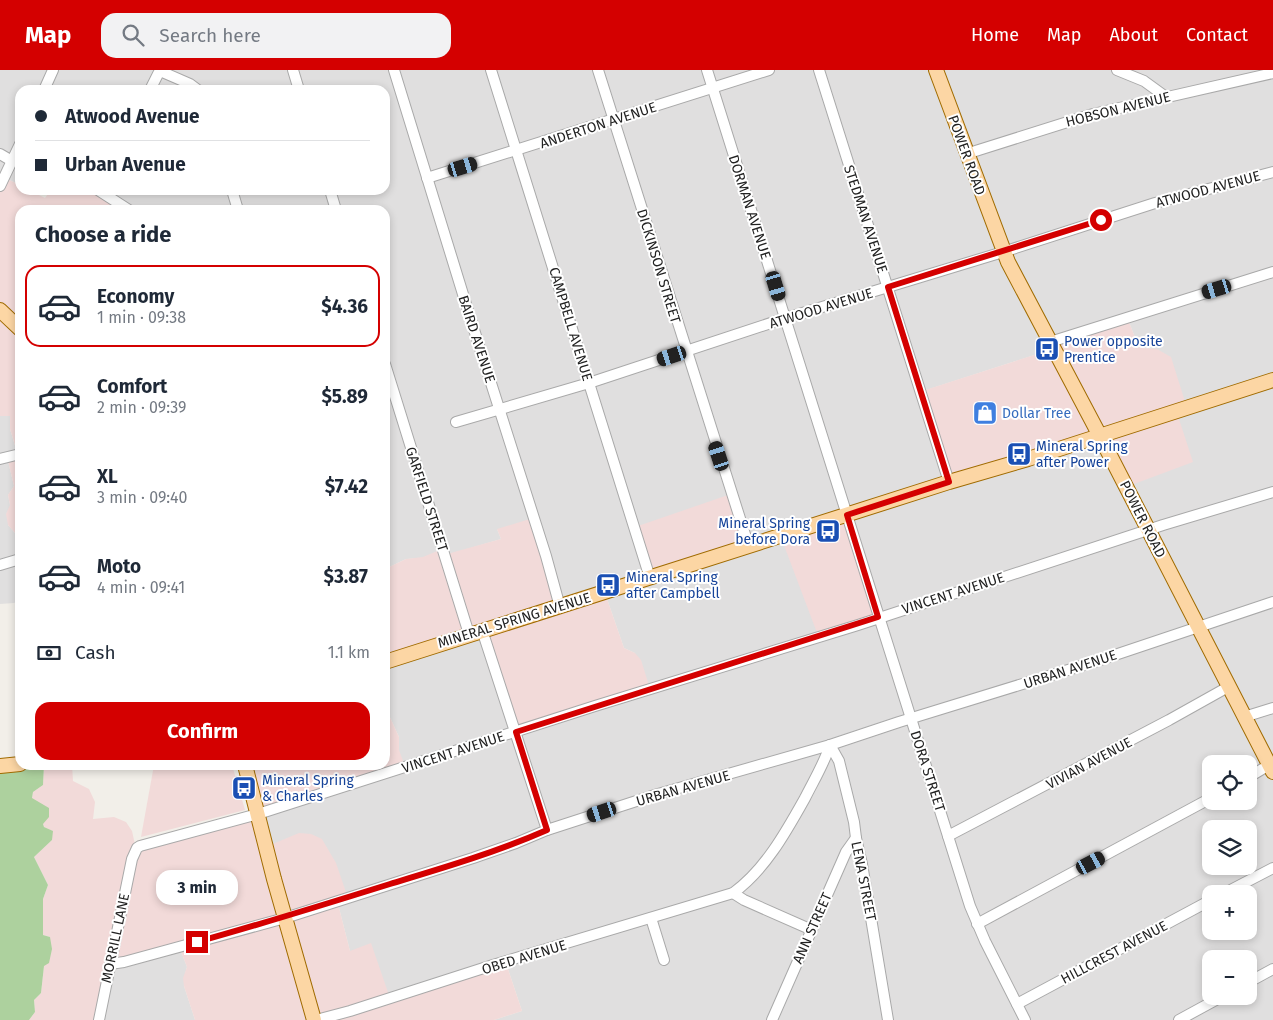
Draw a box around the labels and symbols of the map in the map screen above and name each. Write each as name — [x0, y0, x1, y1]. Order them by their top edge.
street label: HOBSON AVENUE — [1064, 88, 1172, 131]
street label: ANDERTON AVENUE — [538, 99, 659, 152]
street label: POWER ROAD — [944, 113, 989, 198]
street label: DORMAN AVENUE — [725, 153, 774, 262]
car — [446, 155, 479, 179]
street label: STEDMAN AVENUE — [840, 163, 891, 275]
street label: ATWOOD AVENUE — [1154, 167, 1262, 212]
street label: DICKINSON STREET — [633, 207, 684, 326]
route start — [1090, 209, 1112, 231]
street label: CAMPBELL AVENUE — [545, 265, 596, 383]
car — [764, 269, 787, 303]
car — [1200, 277, 1233, 301]
street label: ATWOOD AVENUE — [767, 285, 875, 332]
street label: BAIRD AVENUE — [454, 293, 499, 385]
place label: Power opposite Prentice — [1064, 333, 1163, 366]
bus stop icon: Power opposite Prentice — [1034, 336, 1060, 362]
car — [655, 344, 688, 368]
shop icon: Dollar Tree — [972, 400, 998, 426]
place label: Dollar Tree — [1002, 405, 1071, 422]
place label: Mineral Spring after Power — [1036, 438, 1128, 471]
car — [707, 439, 730, 473]
bus stop icon: Mineral Spring after Power — [1006, 441, 1032, 467]
street label: GARFIELD STREET — [402, 445, 452, 554]
street label: POWER ROAD — [1116, 478, 1169, 561]
place label: Mineral Spring before Dora — [718, 515, 811, 548]
bus stop icon: Mineral Spring before Dora — [815, 518, 841, 544]
place label: Mineral Spring after Campbell — [626, 569, 720, 602]
street label: VINCENT AVENUE — [900, 569, 1007, 618]
bus stop icon: Mineral Spring after Campbell — [595, 572, 621, 598]
street label: MINERAL SPRING AVENUE — [436, 589, 593, 652]
street label: URBAN AVENUE — [1021, 646, 1119, 693]
street label: VINCENT AVENUE — [400, 728, 507, 777]
street label: DORA STREET — [906, 729, 949, 815]
street label: VIVIAN AVENUE — [1044, 734, 1135, 793]
street label: URBAN AVENUE — [634, 767, 732, 810]
place label: Mineral Spring & Charles — [262, 772, 354, 805]
bus stop icon: Mineral Spring & Charles — [231, 775, 257, 801]
car — [585, 800, 618, 824]
street label: LENA STREET — [847, 840, 880, 923]
car — [1074, 849, 1107, 877]
callout: 3 min — [156, 870, 238, 904]
street label: ANN STREET — [789, 889, 836, 966]
street label: MORRILL LANE — [98, 892, 133, 984]
street label: HILLCREST AVENUE — [1058, 917, 1170, 988]
route end — [186, 931, 208, 953]
street label: OBED AVENUE — [480, 937, 569, 978]

